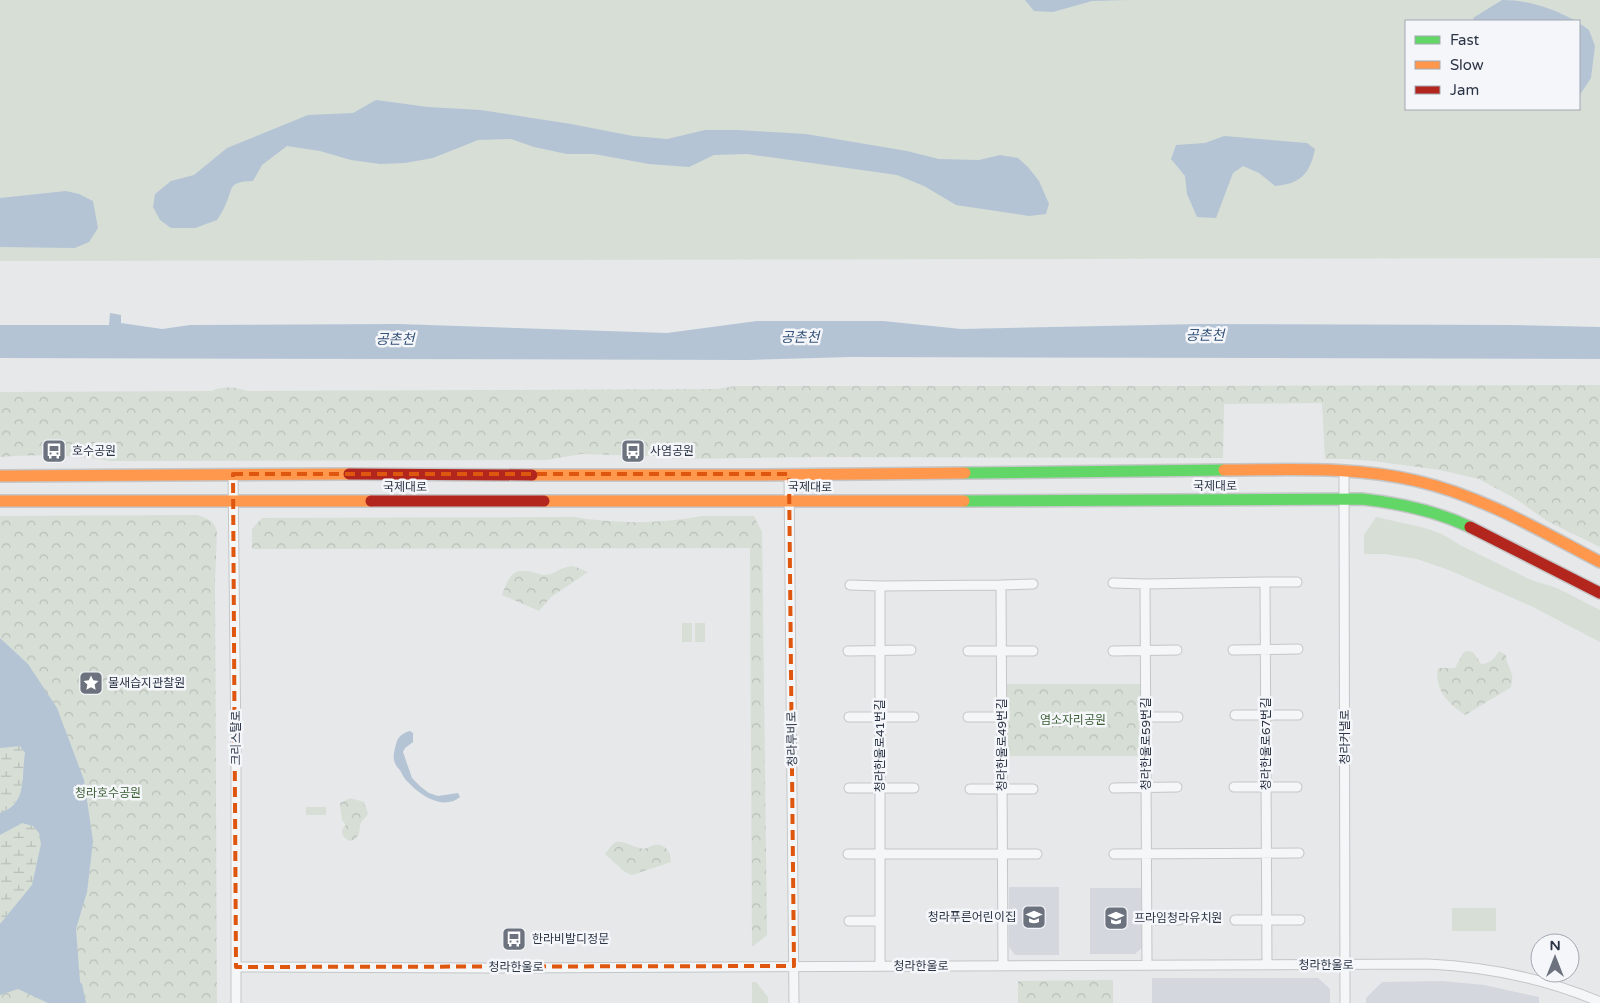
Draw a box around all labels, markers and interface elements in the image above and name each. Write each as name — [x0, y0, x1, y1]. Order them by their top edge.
legend — [1405, 20, 1580, 110]
text: Fast — [1450, 31, 1480, 49]
text: Slow — [1450, 56, 1484, 74]
text: Jam — [1450, 81, 1479, 99]
water label: 공촌천 — [1186, 327, 1225, 344]
water label: 공촌천 — [781, 329, 820, 346]
water label: 공촌천 — [376, 331, 415, 348]
bus stop icon: 호수공원 — [41, 438, 67, 464]
bus stop icon: 사염공원 — [620, 438, 646, 464]
place label: 호수공원 — [72, 444, 116, 458]
place label: 사염공원 — [650, 444, 694, 458]
street label: 국제대로 — [1193, 479, 1237, 493]
street label: 국제대로 — [383, 480, 427, 494]
street label: 국제대로 — [788, 480, 832, 494]
place icon: 물새습지관찰원 — [78, 670, 104, 696]
place label: 물새습지관찰원 — [108, 676, 185, 690]
street label: 청라한울로59번길 — [1139, 698, 1153, 790]
street label: 청라한울로67번길 — [1259, 698, 1273, 790]
street label: 청라한울로49번길 — [995, 699, 1009, 791]
street label: 청라한울로41번길 — [873, 700, 887, 792]
street label: 청라커낼로 — [1338, 709, 1352, 765]
street label: 크리스탈로 — [229, 710, 243, 766]
street label: 청라루비로 — [785, 711, 799, 767]
park label: 염소자리공원 — [1040, 713, 1106, 727]
park label: 청라호수공원 — [75, 786, 141, 800]
school or university icon: 청라푸른어린이집 — [1021, 904, 1047, 930]
school or university icon: 프라임청라유치원 — [1103, 905, 1129, 931]
place label: 청라푸른어린이집 — [928, 910, 1016, 924]
place label: 프라임청라유치원 — [1134, 911, 1222, 925]
bus stop icon: 한라비발디정문 — [501, 926, 527, 952]
place label: 한라비발디정문 — [532, 932, 609, 946]
north arrow — [1530, 933, 1580, 983]
text: N — [1549, 937, 1561, 954]
street label: 청라한울로 — [1298, 958, 1354, 972]
street label: 청라한울로 — [893, 959, 949, 973]
street label: 청라한울로 — [488, 960, 544, 974]

